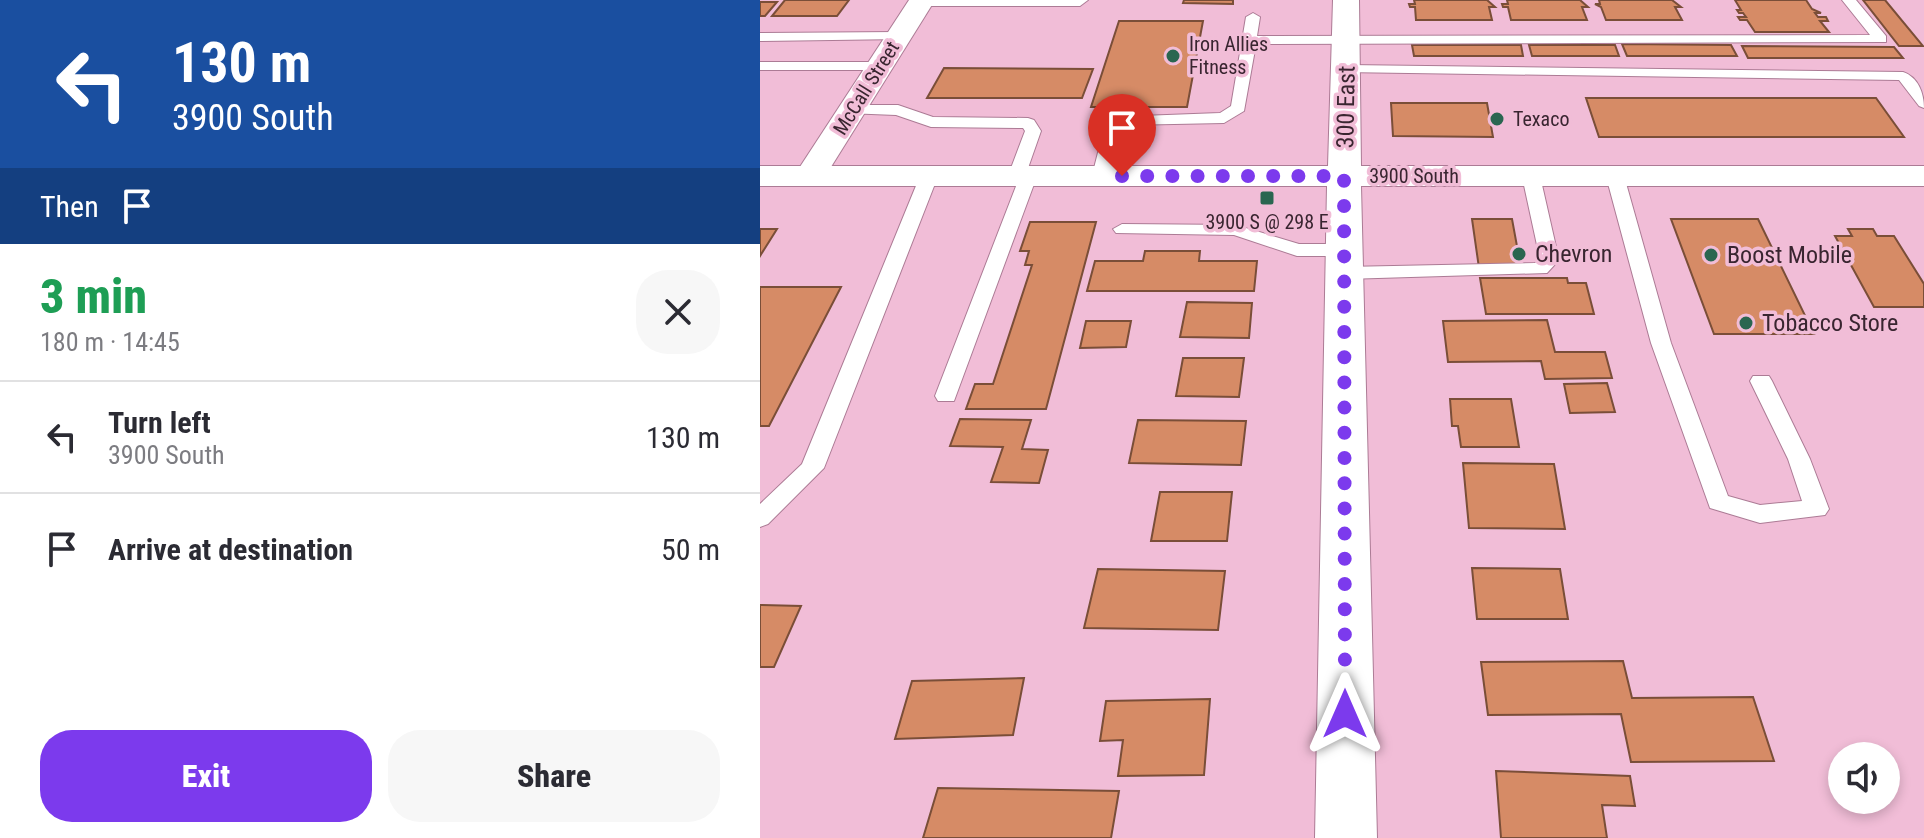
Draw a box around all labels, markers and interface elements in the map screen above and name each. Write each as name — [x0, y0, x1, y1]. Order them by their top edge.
text: 130 m — [172, 30, 311, 96]
icon: left — [40, 32, 144, 136]
place label: Iron Allies Fitness — [1189, 32, 1268, 79]
street label: McCall Street — [828, 37, 904, 139]
marker: Iron Allies Fitness — [1164, 47, 1182, 65]
street label: 300 East — [1331, 65, 1361, 149]
pin — [1088, 94, 1156, 176]
text: 3900 South — [172, 97, 334, 139]
icon: arrive — [1100, 106, 1144, 150]
place label: Texaco — [1513, 107, 1569, 131]
marker: Texaco — [1488, 110, 1506, 128]
street label: 3900 South — [1369, 164, 1459, 188]
icon: arrive — [115, 184, 159, 228]
text: Then — [40, 189, 99, 224]
marker: 3900 S @ 298 E — [1258, 189, 1276, 207]
place label: 3900 S @ 298 E — [1205, 210, 1329, 234]
place label: Chevron — [1535, 240, 1612, 268]
place label: Boost Mobile — [1727, 241, 1852, 269]
marker: Chevron — [1510, 245, 1528, 263]
marker: Boost Mobile — [1702, 246, 1720, 264]
text: 3 min — [40, 268, 147, 325]
button: close — [636, 270, 720, 354]
place label: Tobacco Store — [1762, 309, 1898, 337]
marker: Tobacco Store — [1737, 314, 1755, 332]
text: 180 m · 14:45 — [40, 327, 180, 357]
text: Turn left — [108, 405, 211, 440]
icon: left — [40, 415, 84, 459]
text: 130 m — [646, 420, 720, 455]
text: 3900 South — [108, 440, 225, 470]
icon: arrive — [40, 527, 84, 571]
text: Arrive at destination — [108, 532, 353, 567]
text: 50 m — [661, 532, 720, 567]
position arrow — [1303, 672, 1387, 756]
button: Exit — [40, 730, 372, 822]
button: Share — [388, 730, 720, 822]
map controls — [1828, 742, 1900, 814]
button: sound — [1828, 742, 1900, 814]

